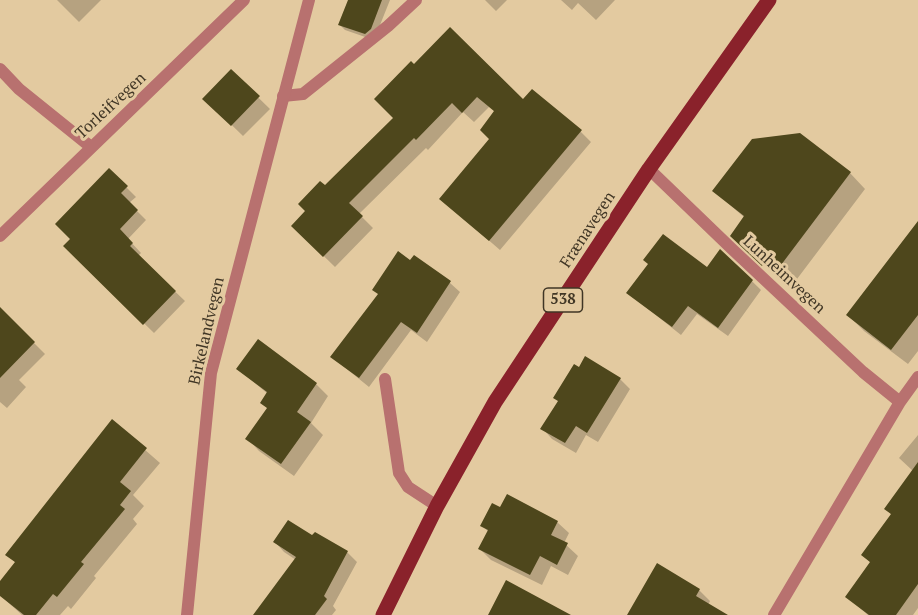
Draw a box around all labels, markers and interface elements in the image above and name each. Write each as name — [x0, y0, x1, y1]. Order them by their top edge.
street label: Torleifvegen — [72, 69, 150, 143]
street label: Frænavegen — [556, 188, 620, 272]
street label: Lunheimvegen — [739, 232, 829, 318]
street label: Birkelandvegen — [185, 275, 229, 387]
road number: 538 — [544, 288, 582, 312]

